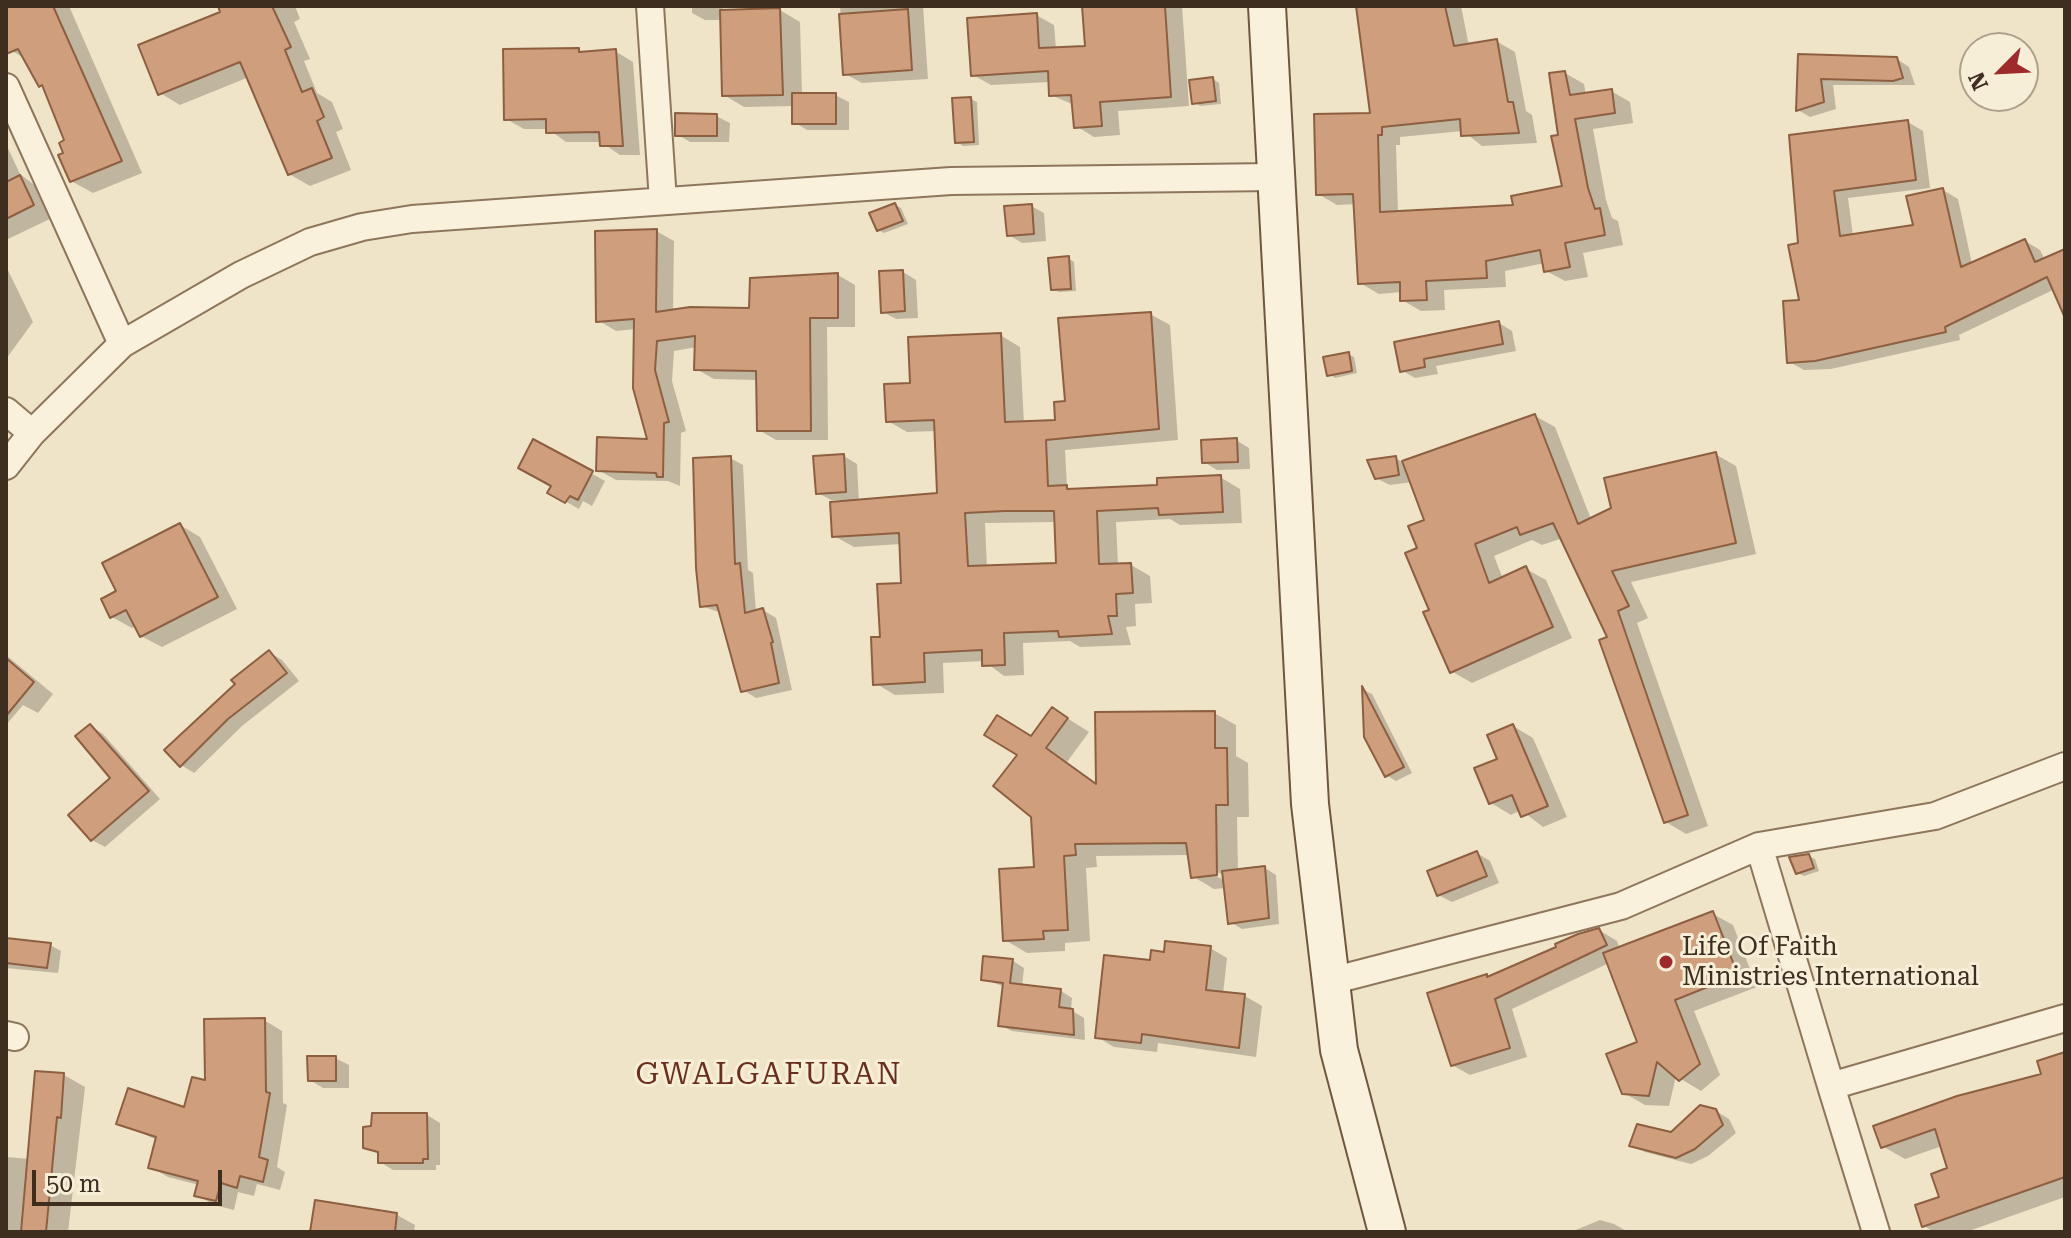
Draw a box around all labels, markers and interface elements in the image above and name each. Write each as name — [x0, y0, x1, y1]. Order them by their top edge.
north arrow — [1959, 32, 2039, 112]
text: N — [1964, 68, 1993, 94]
place label: Life Of Faith Ministries International — [1682, 931, 1979, 992]
marker: Life Of Faith Ministries International — [1657, 953, 1675, 971]
district label: GWALGAFURAN — [635, 1057, 903, 1093]
scale bar — [36, 1154, 226, 1204]
text: 50 m — [46, 1170, 101, 1198]

